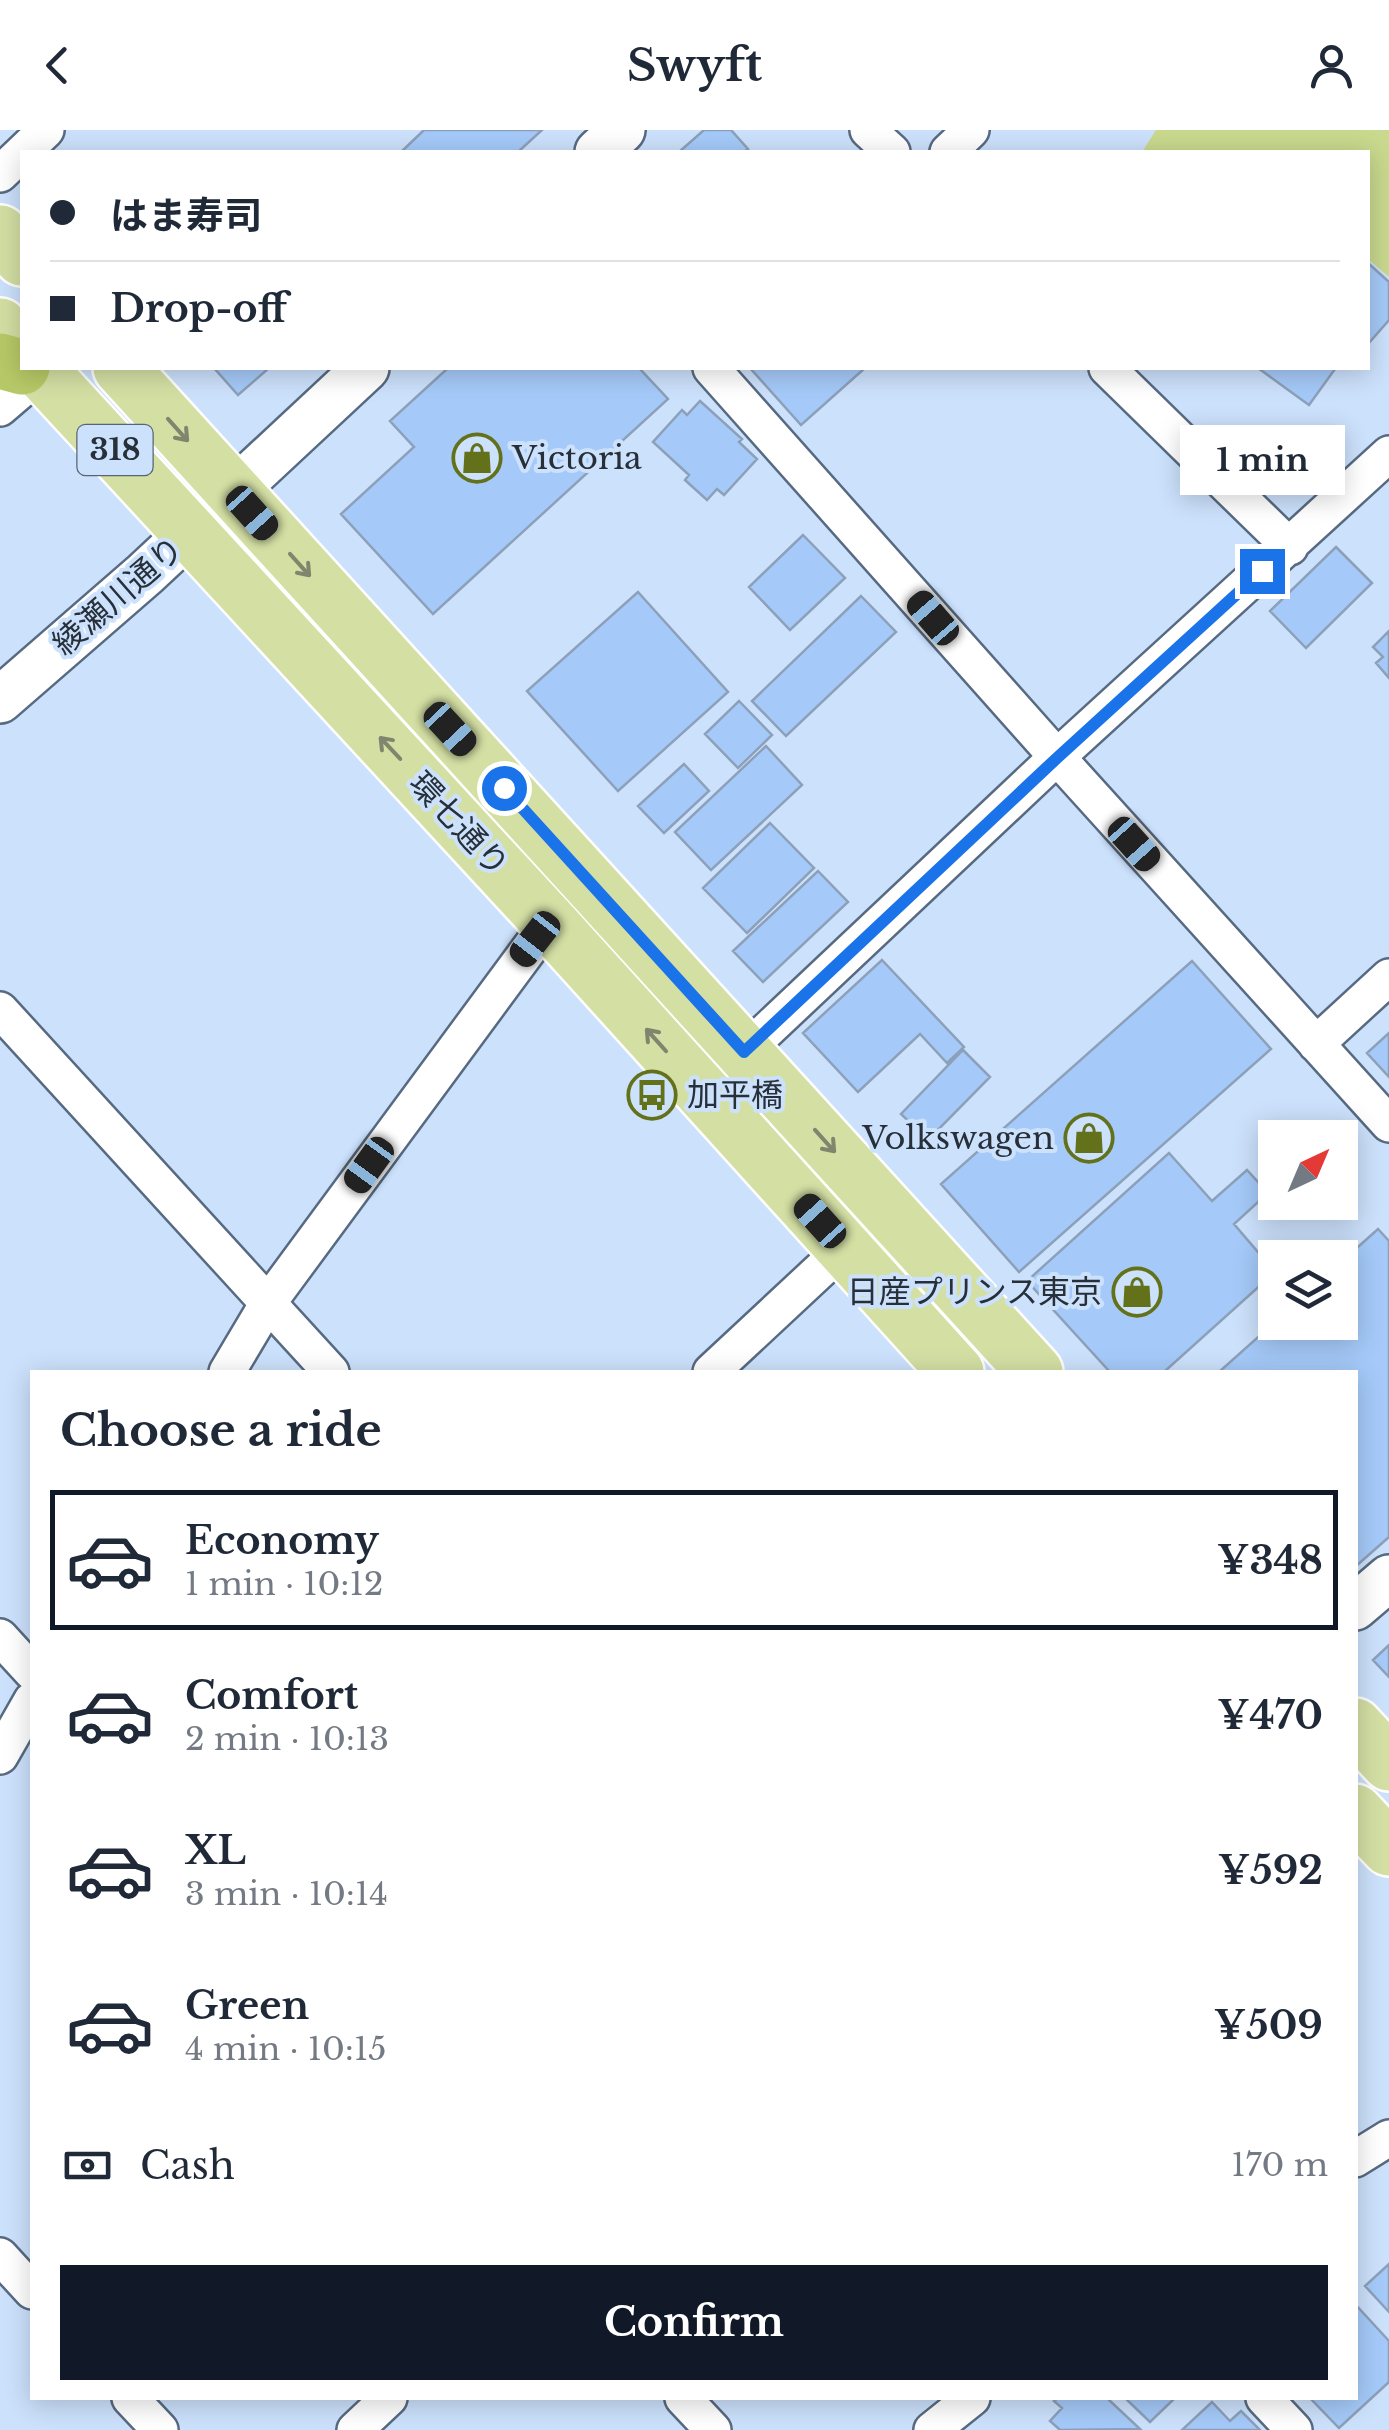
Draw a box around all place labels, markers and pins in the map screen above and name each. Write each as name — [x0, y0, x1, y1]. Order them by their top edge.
shop icon: Victoria — [451, 432, 503, 484]
place label: Victoria — [511, 438, 642, 478]
bus stop icon: 加平橋 — [626, 1069, 678, 1121]
place label: 加平橋 — [687, 1075, 783, 1115]
shop icon: Volkswagen — [1063, 1112, 1115, 1164]
place label: Volkswagen — [861, 1118, 1054, 1158]
shop icon: 日産プリンス東京 — [1111, 1266, 1163, 1318]
place label: 日産プリンス東京 — [847, 1272, 1102, 1312]

